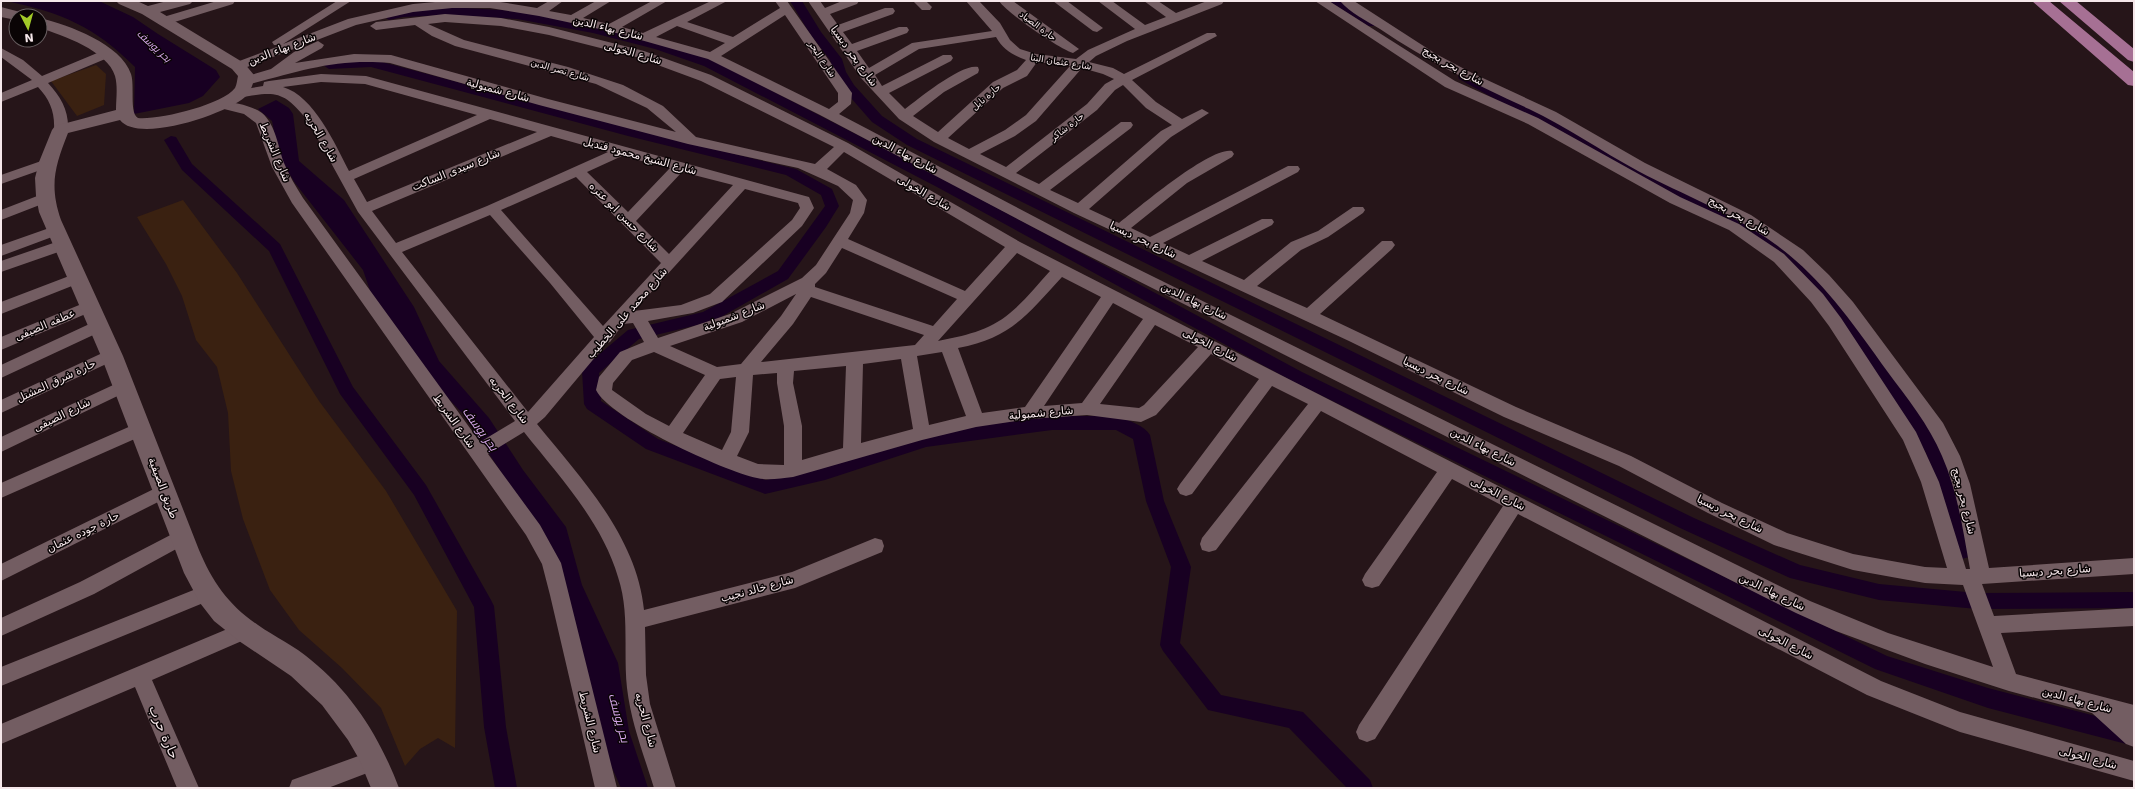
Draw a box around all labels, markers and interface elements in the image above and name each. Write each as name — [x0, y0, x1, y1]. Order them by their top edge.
north arrow — [8, 8, 48, 48]
street label: حارة الصياد — [1018, 9, 1058, 43]
street label: شارع بهاء الدين — [572, 13, 644, 43]
street label: شارع بحر ديسيا — [828, 23, 880, 89]
water label: بحر يوسف — [134, 28, 174, 66]
street label: شارع بهاء الدين — [246, 30, 318, 68]
text: N — [24, 31, 34, 44]
street label: شارع البحر — [806, 38, 838, 79]
street label: شارع الخولى — [603, 39, 663, 67]
street label: شارع بحر بجيج — [1420, 44, 1486, 88]
street label: شارع عثمان البنا — [1030, 52, 1092, 72]
street label: شارع نصر الدين — [530, 57, 590, 83]
street label: شارع شمبولية — [465, 75, 531, 105]
street label: حارة نايل — [970, 82, 1002, 112]
street label: شارع الحريه — [301, 109, 341, 165]
street label: حارة شاكر — [1047, 111, 1086, 144]
street label: شارع الشريط — [257, 120, 293, 184]
street label: شارع بهاء الدين — [870, 131, 940, 177]
street label: شارع الشيخ محمود قنديل — [582, 135, 698, 177]
street label: شارع سيدى الساكت — [410, 146, 502, 194]
street label: شارع الخولى — [895, 172, 953, 214]
street label: شارع حسن ابو عتره — [586, 179, 662, 255]
street label: شارع بحر بجيج — [1706, 194, 1772, 238]
street label: شارع بحر ديسيا — [1108, 219, 1178, 261]
street label: شارع محمد على الخطيب — [584, 265, 670, 361]
street label: شارع بهاء الدين — [1159, 279, 1229, 323]
street label: شارع شمبولية — [701, 298, 767, 334]
street label: عطفه الصيفى — [13, 306, 77, 344]
street label: شارع الخولى — [1180, 326, 1240, 364]
street label: شارع بحر ديسيا — [1401, 354, 1471, 398]
street label: حارة شرق المشتل — [14, 357, 98, 405]
street label: شارع الحريه — [486, 374, 532, 426]
street label: شارع الشريط — [430, 391, 478, 451]
street label: شارع الصيفى — [31, 396, 93, 434]
water label: بحر يوسف — [459, 404, 501, 454]
street label: شارع شمبولية — [1008, 404, 1074, 422]
street label: شارع بهاء الدين — [1448, 425, 1518, 469]
street label: طريق الصيفية — [144, 456, 181, 521]
street label: شارع بحر بجيج — [1949, 466, 1979, 536]
street label: شارع الخولى — [1468, 475, 1528, 513]
street label: شارع بحر ديسيا — [1695, 492, 1765, 536]
street label: حارة جوده عثمان — [45, 509, 121, 555]
street label: شارع بحر ديسيا — [2019, 562, 2091, 580]
street label: شارع بهاء الدين — [1737, 570, 1807, 614]
street label: شارع خالد نجيب — [719, 573, 795, 605]
street label: شارع الخولى — [1756, 624, 1816, 662]
street label: شارع بهاء الدين — [2041, 684, 2113, 716]
street label: شارع الشريط — [576, 690, 604, 754]
street label: شارع الحريه — [632, 691, 660, 749]
water label: بحر يوسف — [606, 692, 633, 745]
street label: حارة حرب — [145, 703, 182, 761]
street label: شارع الخولى — [2058, 744, 2118, 772]

